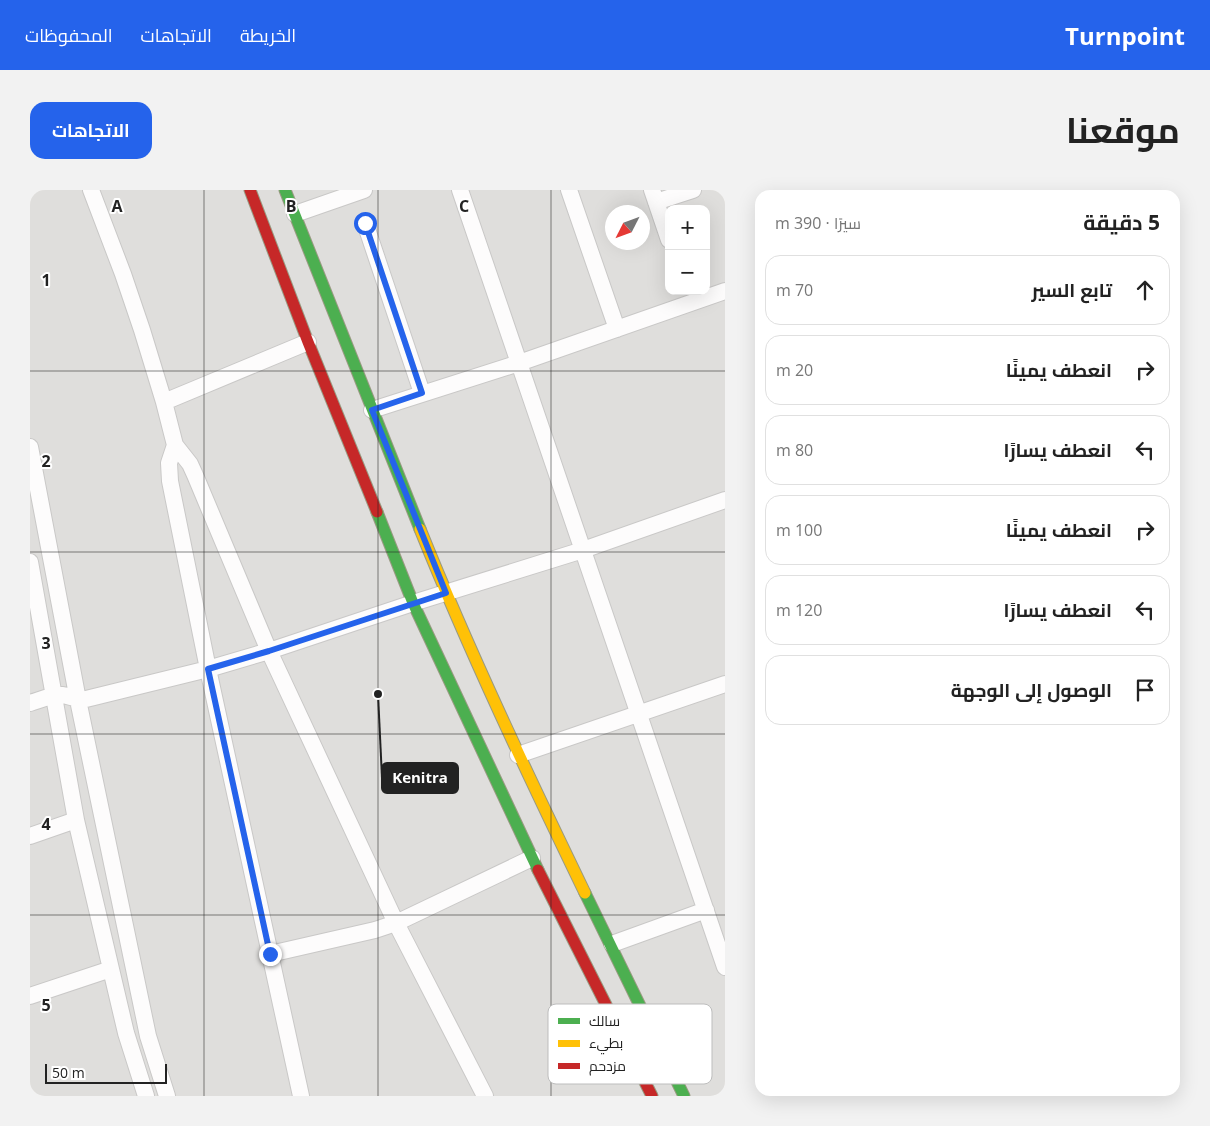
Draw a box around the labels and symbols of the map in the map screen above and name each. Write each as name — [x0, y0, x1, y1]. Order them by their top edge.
text: A — [111, 195, 123, 217]
text: B — [286, 195, 296, 217]
text: C — [459, 195, 469, 217]
north arrow — [605, 205, 650, 250]
route start — [354, 212, 377, 235]
text: 1 — [41, 269, 51, 291]
text: 2 — [41, 450, 51, 472]
text: 3 — [41, 632, 51, 654]
callout: Kenitra — [382, 763, 458, 793]
text: Kenitra — [392, 767, 448, 787]
text: 4 — [41, 813, 51, 835]
route end — [259, 943, 282, 966]
text: 5 — [41, 994, 51, 1016]
legend — [548, 1004, 712, 1084]
text: سالك — [589, 1011, 620, 1030]
text: بطيء — [589, 1033, 623, 1055]
text: مزدحم — [589, 1056, 626, 1076]
scale bar — [45, 1061, 168, 1084]

